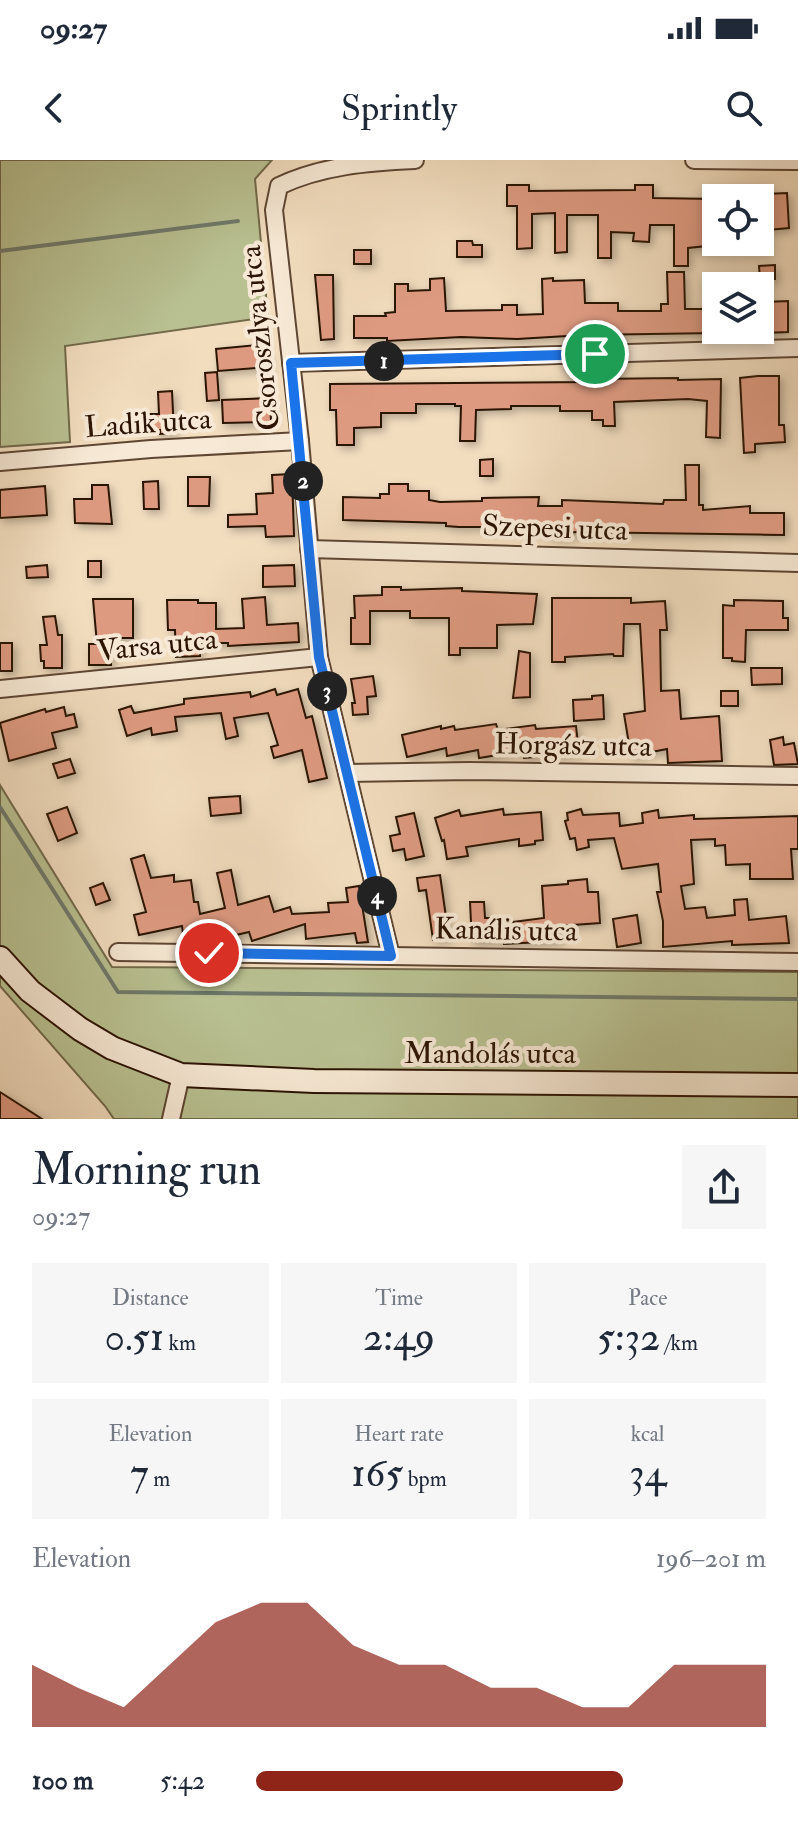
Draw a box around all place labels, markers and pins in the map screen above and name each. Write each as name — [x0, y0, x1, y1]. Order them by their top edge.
pin — [561, 320, 629, 388]
pin: 1 — [364, 341, 404, 381]
pin: 2 — [283, 461, 323, 501]
pin: 3 — [307, 671, 347, 711]
pin: 4 — [357, 876, 397, 916]
pin — [175, 919, 243, 987]

